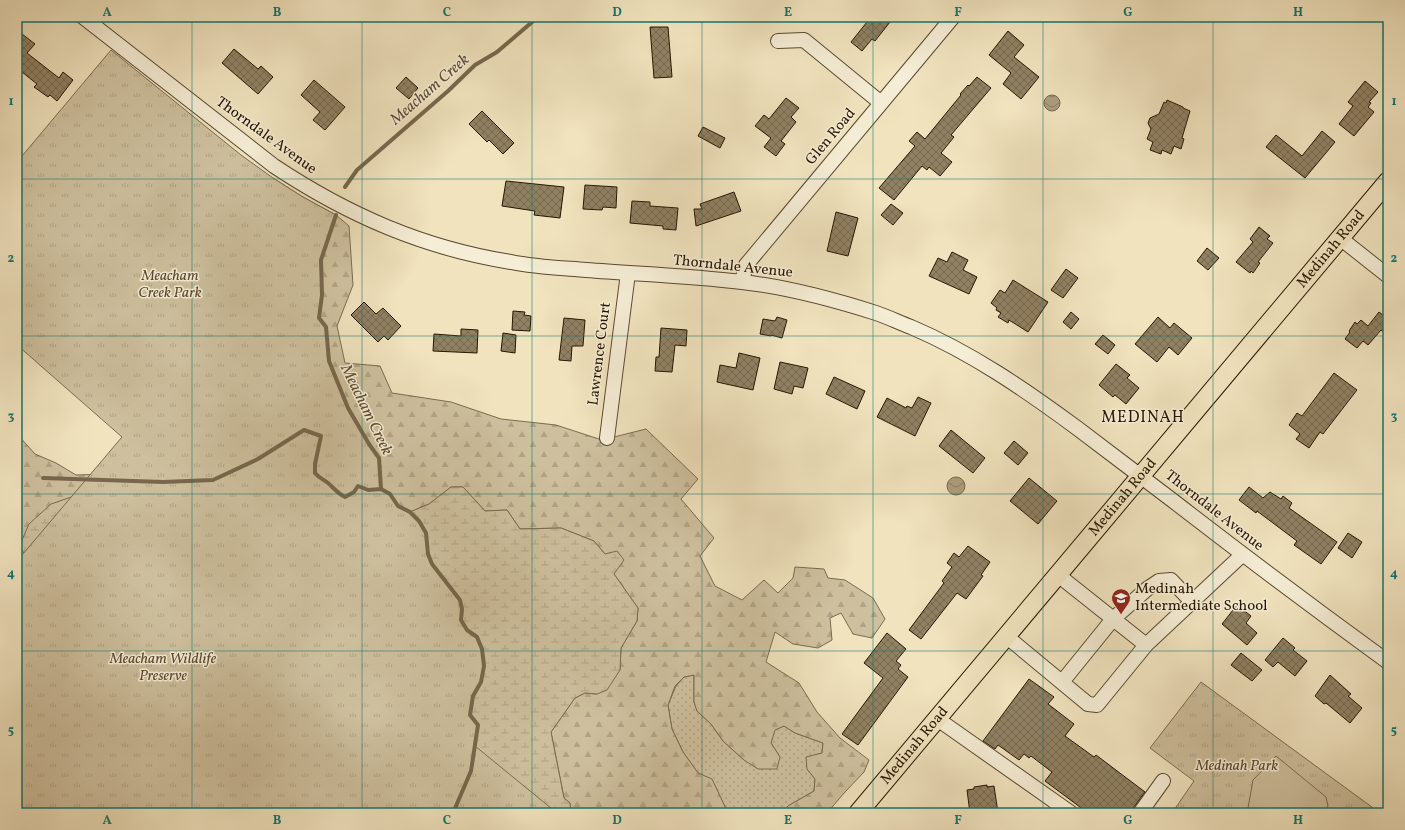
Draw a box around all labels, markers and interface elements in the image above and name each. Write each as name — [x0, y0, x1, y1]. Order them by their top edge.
text: A — [102, 4, 112, 22]
text: B — [273, 4, 282, 22]
text: C — [443, 4, 451, 22]
text: D — [612, 4, 622, 22]
text: E — [784, 4, 792, 22]
text: F — [954, 4, 962, 22]
text: G — [1123, 4, 1133, 22]
text: H — [1293, 4, 1303, 22]
water label: Meacham Creek — [385, 49, 475, 131]
street label: Thorndale Avenue — [211, 92, 321, 180]
text: 1 — [8, 93, 14, 111]
text: 1 — [1391, 93, 1397, 111]
street label: Glen Road — [801, 104, 861, 170]
street label: Medinah Road — [1292, 205, 1370, 293]
text: 2 — [8, 250, 15, 268]
street label: Thorndale Avenue — [672, 250, 794, 284]
text: 2 — [1391, 250, 1398, 268]
park label: Meacham Creek Park — [138, 266, 202, 304]
street label: Lawrence Court — [583, 301, 617, 407]
water label: Meacham Creek — [334, 360, 398, 460]
district label: MEDINAH — [1101, 407, 1185, 429]
text: 3 — [8, 408, 15, 426]
text: 3 — [1391, 408, 1398, 426]
street label: Medinah Road — [1084, 454, 1162, 541]
street label: Thorndale Avenue — [1160, 466, 1268, 556]
text: 4 — [7, 565, 15, 583]
text: 4 — [1390, 565, 1398, 583]
place label: Medinah Intermediate School — [1135, 579, 1267, 617]
school or university icon: Medinah Intermediate School — [1110, 587, 1132, 615]
park label: Meacham Wildlife Preserve — [109, 649, 217, 687]
street label: Medinah Road — [876, 702, 953, 789]
text: 5 — [8, 722, 14, 740]
text: 5 — [1391, 722, 1397, 740]
park label: Medinah Park — [1195, 756, 1278, 777]
text: A — [102, 812, 112, 830]
text: B — [273, 812, 282, 830]
text: C — [443, 812, 451, 830]
text: D — [612, 812, 622, 830]
text: E — [784, 812, 792, 830]
text: F — [954, 812, 962, 830]
text: G — [1123, 812, 1133, 830]
text: H — [1293, 812, 1303, 830]

